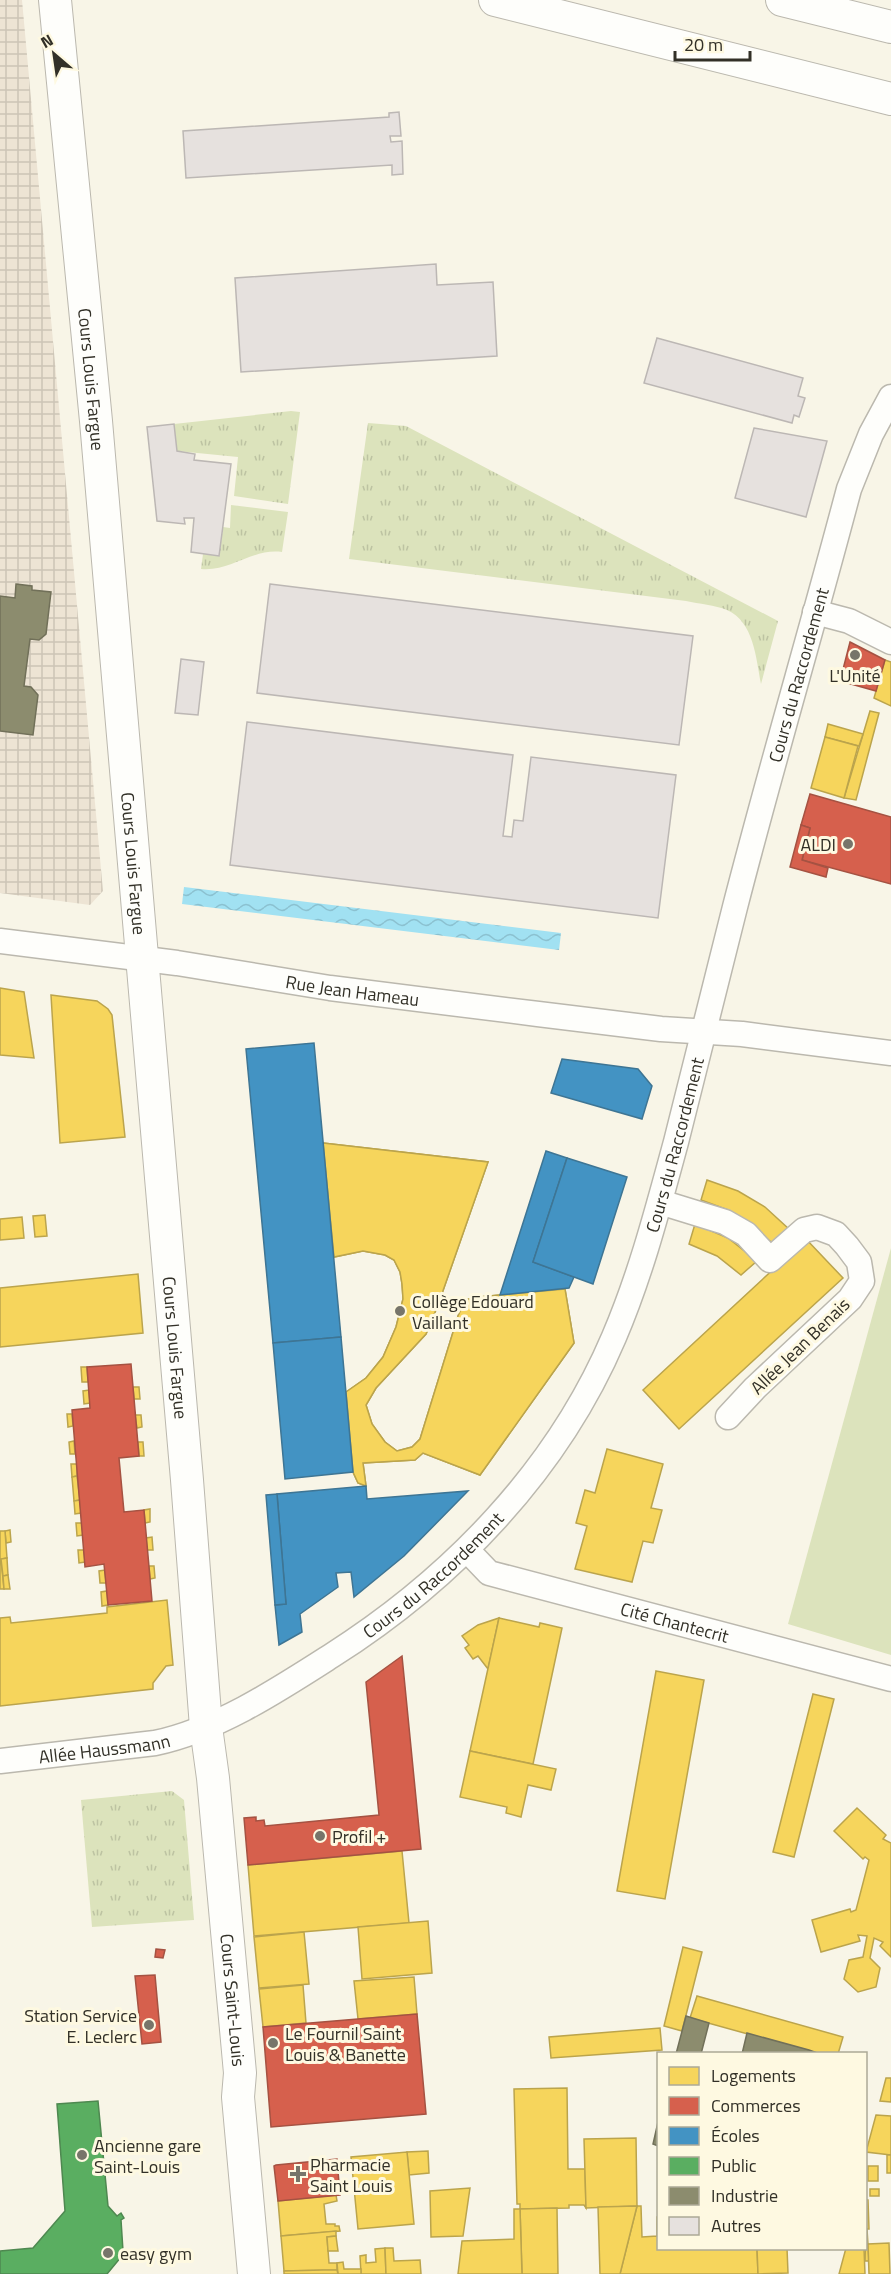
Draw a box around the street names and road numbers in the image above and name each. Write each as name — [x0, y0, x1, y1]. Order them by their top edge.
street label: Cours Louis Fargue — [72, 307, 112, 452]
street label: Cours du Raccordement — [761, 584, 835, 765]
street label: Cours Louis Fargue — [114, 791, 154, 936]
street label: Rue Jean Hameau — [284, 967, 421, 1013]
street label: Cours du Raccordement — [638, 1054, 711, 1236]
street label: Cours Louis Fargue — [156, 1275, 195, 1420]
street label: Allée Jean Benais — [744, 1291, 856, 1401]
street label: Cours du Raccordement — [357, 1505, 510, 1645]
street label: Cité Chantecrit — [618, 1595, 733, 1649]
street label: Allée Haussmann — [37, 1726, 173, 1770]
street label: Cours Saint-Louis — [214, 1932, 253, 2068]

